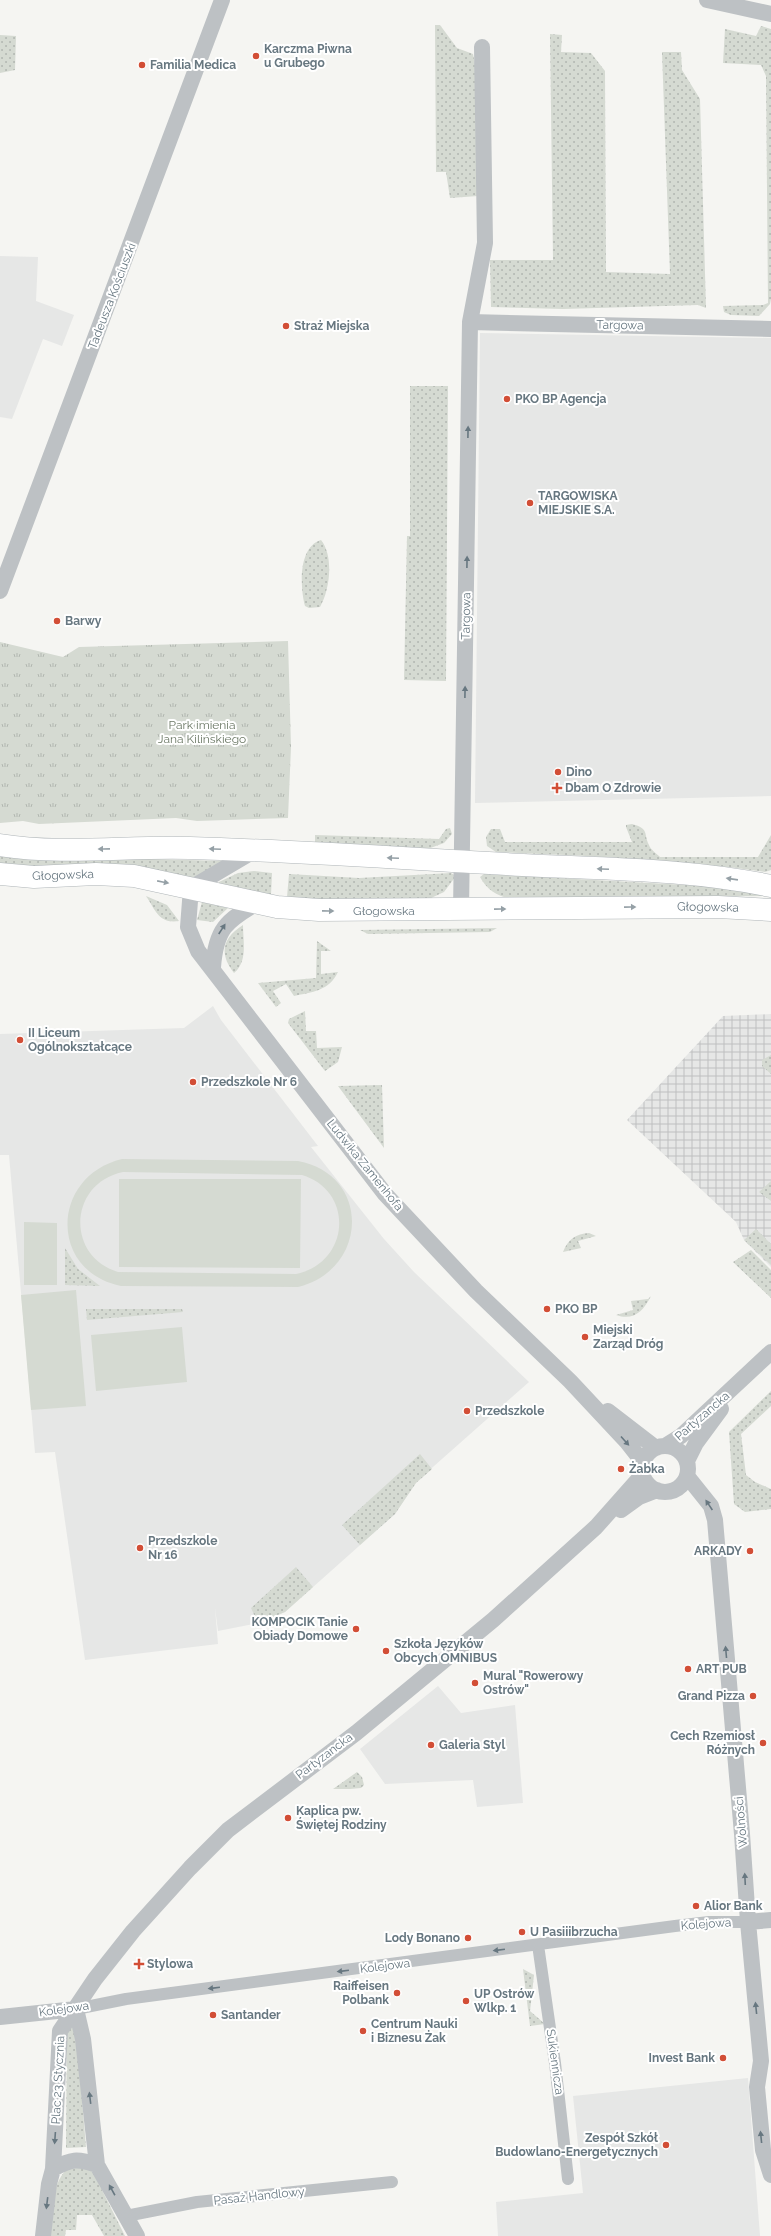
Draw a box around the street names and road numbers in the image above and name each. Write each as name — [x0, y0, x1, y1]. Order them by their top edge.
street label: Tadeusza Kościuszki — [85, 241, 139, 351]
street label: Targowa — [596, 318, 644, 332]
street label: Targowa — [459, 592, 473, 640]
street label: Głogowska — [32, 867, 94, 883]
street label: Głogowska — [677, 899, 739, 915]
street label: Głogowska — [353, 904, 415, 918]
street label: Ludwika Zamenhofa — [324, 1116, 406, 1214]
street label: Partyzancka — [672, 1389, 732, 1443]
street label: Partyzancka — [293, 1730, 355, 1782]
street label: Wolności — [732, 1796, 750, 1848]
street label: Kolejowa — [680, 1915, 732, 1933]
street label: Kolejowa — [359, 1956, 411, 1976]
street label: Kolejowa — [38, 1999, 90, 2019]
street label: Sukiennicza — [543, 2028, 567, 2096]
street label: Plac 23 Stycznia — [49, 2035, 67, 2125]
street label: Pasaż Handlowy — [213, 2184, 306, 2208]

